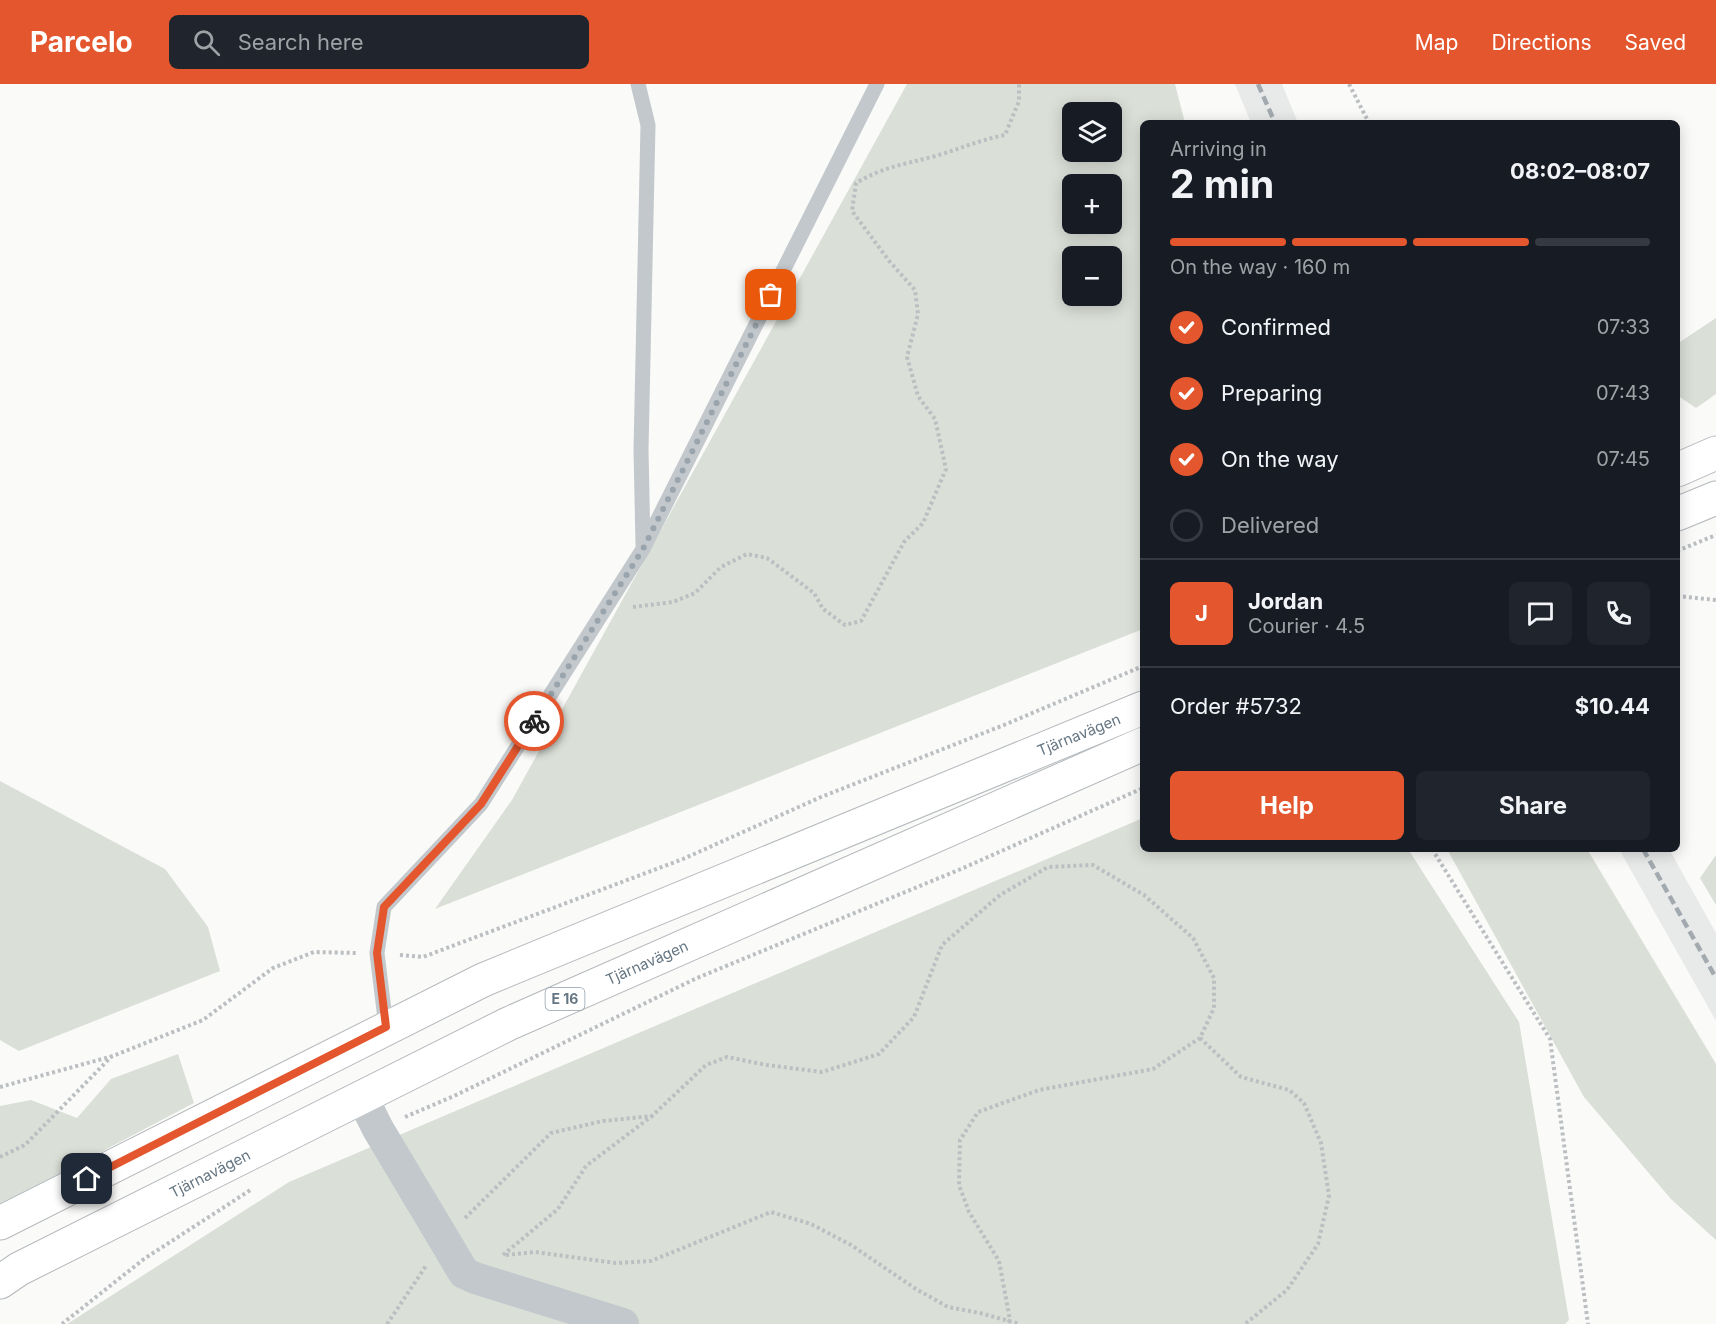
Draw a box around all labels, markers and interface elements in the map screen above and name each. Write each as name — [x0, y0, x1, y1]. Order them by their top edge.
search box — [169, 15, 589, 69]
text: Parcelo — [30, 25, 133, 59]
icon: search — [190, 26, 223, 59]
text: Search here — [238, 29, 363, 55]
text: Map — [1415, 30, 1458, 55]
text: Directions — [1491, 30, 1592, 55]
text: Saved — [1625, 30, 1686, 55]
map controls — [1062, 102, 1122, 306]
button: layers — [1062, 102, 1122, 162]
text: Arriving in — [1170, 137, 1267, 161]
text: 08:02–08:07 — [1510, 158, 1650, 184]
text: 2 min — [1170, 160, 1274, 207]
button: + — [1062, 174, 1122, 234]
button: − — [1062, 246, 1122, 306]
text: On the way · 160 m — [1170, 255, 1350, 279]
pin — [745, 269, 796, 320]
icon: bag — [754, 278, 787, 311]
icon: check — [1170, 311, 1203, 344]
text: Confirmed — [1221, 314, 1331, 340]
text: 07:33 — [1597, 315, 1650, 339]
icon: check — [1170, 377, 1203, 410]
text: Preparing — [1221, 380, 1322, 406]
text: 07:43 — [1596, 381, 1650, 405]
icon: check — [1170, 443, 1203, 476]
text: On the way — [1221, 446, 1339, 472]
text: 07:45 — [1596, 447, 1650, 471]
text: Delivered — [1221, 512, 1319, 538]
button: chat — [1509, 582, 1572, 645]
button: phone — [1587, 582, 1650, 645]
text: Jordan — [1248, 588, 1323, 614]
text: J — [1195, 600, 1208, 626]
text: Courier · 4.5 — [1248, 614, 1365, 638]
courier — [504, 691, 564, 751]
text: Order #5732 — [1170, 693, 1302, 719]
text: $10.44 — [1575, 693, 1650, 719]
icon: bike — [518, 705, 551, 738]
street label: Tjärnavägen — [1034, 709, 1123, 760]
button: Help — [1170, 771, 1404, 840]
button: Share — [1416, 771, 1650, 840]
street label: Tjärnavägen — [603, 936, 691, 989]
road number: E 16 — [546, 988, 584, 1010]
street label: Tjärnavägen — [166, 1145, 253, 1202]
pin — [61, 1153, 112, 1204]
icon: home — [70, 1162, 103, 1195]

